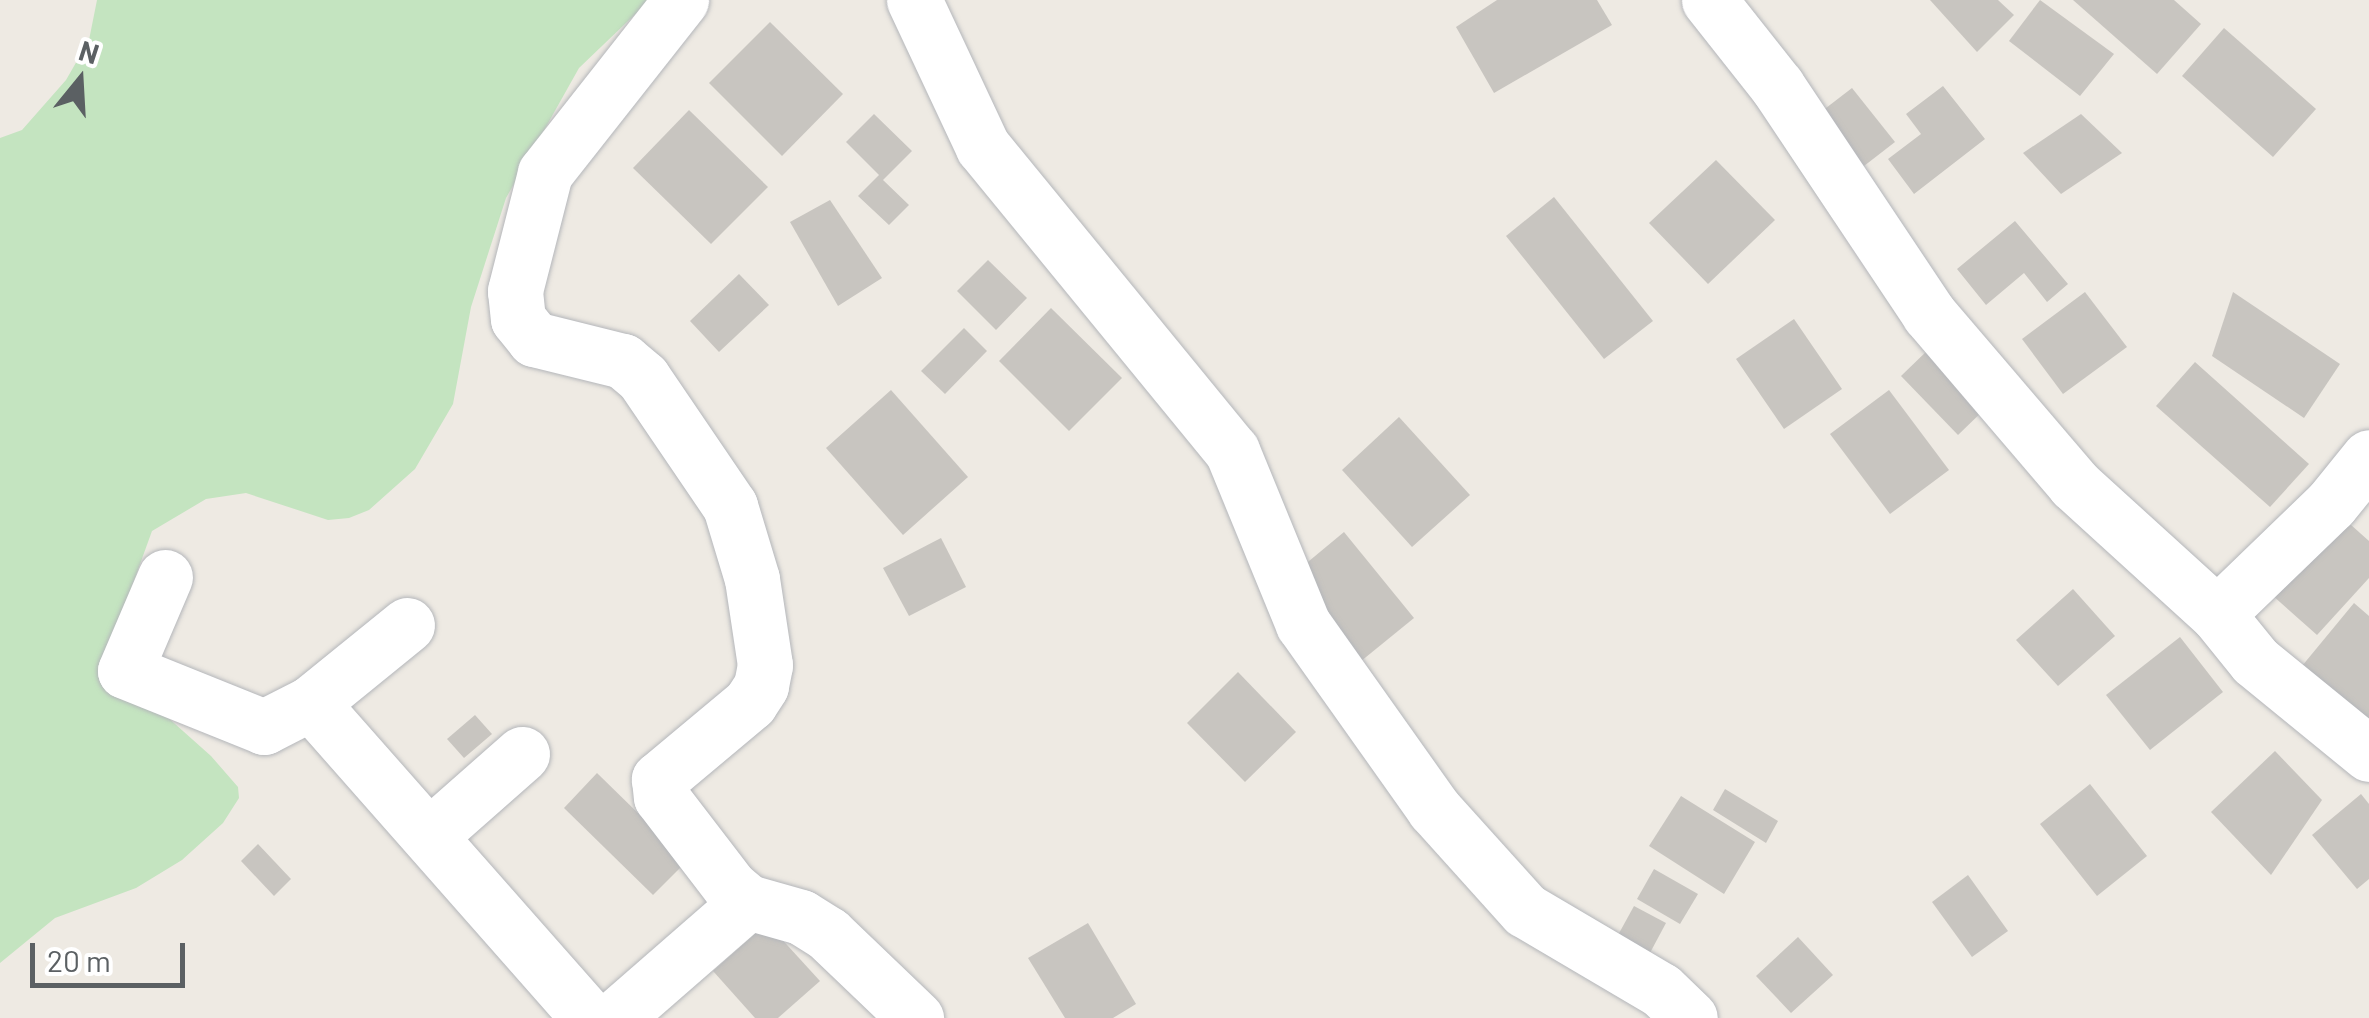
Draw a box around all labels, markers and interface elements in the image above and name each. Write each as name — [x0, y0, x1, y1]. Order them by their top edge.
north arrow — [30, 30, 130, 130]
text: N — [75, 32, 103, 71]
scale bar — [35, 923, 190, 985]
text: 20 m — [47, 942, 111, 978]

